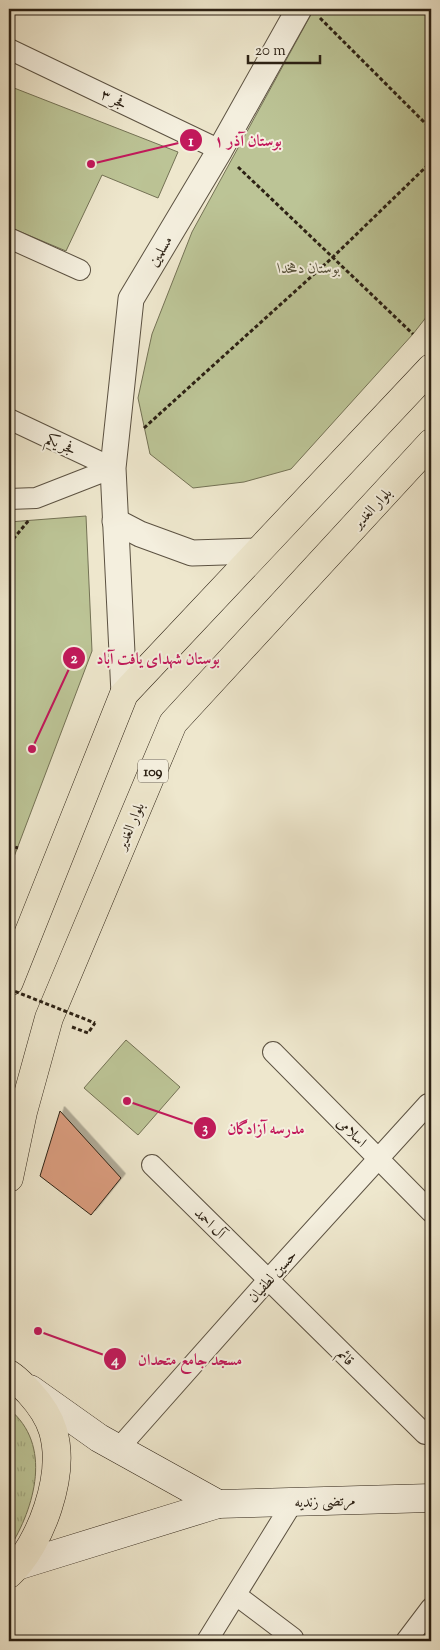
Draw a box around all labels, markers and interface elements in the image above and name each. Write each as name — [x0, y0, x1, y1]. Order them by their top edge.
scale bar — [248, 32, 320, 64]
text: 20 m — [255, 41, 286, 62]
street label: فجر ۳ — [97, 85, 130, 116]
callout: بوستان آذر ۱ — [179, 125, 291, 156]
text: بوستان آذر ۱ — [214, 131, 282, 154]
text: 1 — [188, 132, 194, 153]
street label: مسلمین — [144, 232, 179, 271]
park label: بوستان دهخدا — [277, 259, 340, 280]
street label: فجر یکم — [41, 429, 79, 463]
street label: بلوار الغدیر — [347, 484, 398, 536]
callout: بوستان شهدای یافت آباد — [61, 642, 230, 673]
text: 2 — [70, 649, 78, 670]
text: بوستان شهدای یافت آباد — [96, 649, 220, 672]
road number: 109 — [138, 759, 168, 782]
street label: بلوار الغدیر — [111, 800, 151, 855]
callout: مدرسه آزادگان — [192, 1113, 315, 1144]
street label: اسلامی — [331, 1113, 371, 1153]
text: 3 — [202, 1119, 208, 1140]
text: مدرسه آزادگان — [227, 1119, 305, 1142]
street label: آل احمد — [189, 1204, 231, 1246]
street label: حسین لطفیان — [244, 1246, 303, 1308]
callout: مسجد جامع متحدان — [102, 1344, 252, 1375]
street label: قائم — [331, 1345, 358, 1372]
text: مسجد جامع متحدان — [138, 1350, 242, 1375]
text: 4 — [110, 1351, 119, 1372]
street label: مرتضی زندیه — [294, 1491, 356, 1514]

